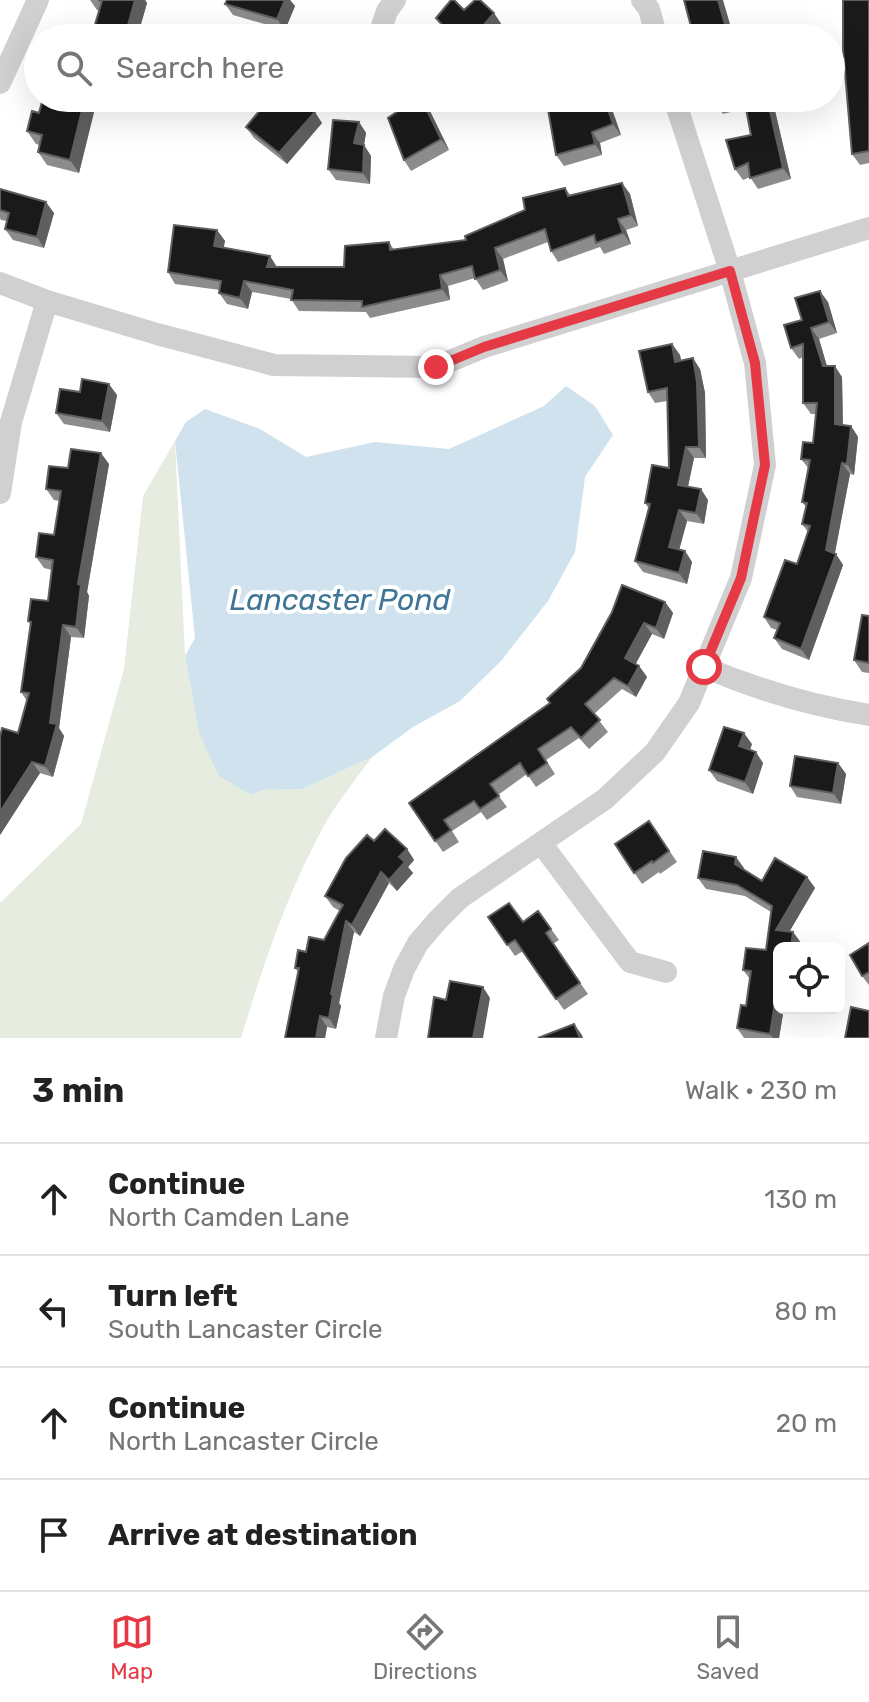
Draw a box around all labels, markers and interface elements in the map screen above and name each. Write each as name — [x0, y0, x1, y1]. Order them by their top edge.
search box — [24, 24, 845, 112]
icon: search — [52, 46, 96, 90]
text: Search here — [116, 50, 284, 86]
route end — [418, 349, 454, 385]
water label: Lancaster Pond — [230, 582, 452, 618]
route start — [686, 649, 722, 685]
map controls — [773, 942, 845, 1014]
button: locate — [773, 942, 845, 1014]
text: 3 min — [32, 1070, 124, 1111]
text: Walk · 230 m — [685, 1075, 837, 1106]
text: Continue — [108, 1166, 245, 1202]
icon: ahead — [32, 1177, 76, 1221]
text: 130 m — [764, 1184, 837, 1215]
text: North Camden Lane — [108, 1202, 350, 1233]
text: Turn left — [108, 1278, 238, 1314]
icon: left — [32, 1289, 76, 1333]
text: 80 m — [774, 1296, 837, 1327]
text: South Lancaster Circle — [108, 1314, 383, 1345]
text: Continue — [108, 1390, 245, 1426]
icon: ahead — [32, 1401, 76, 1445]
text: 20 m — [776, 1408, 837, 1439]
text: North Lancaster Circle — [108, 1426, 379, 1457]
icon: arrive — [32, 1513, 76, 1557]
text: Arrive at destination — [108, 1517, 418, 1553]
tab: Map — [110, 1610, 154, 1685]
tab: Directions — [373, 1610, 477, 1685]
tab: Saved — [697, 1610, 759, 1685]

